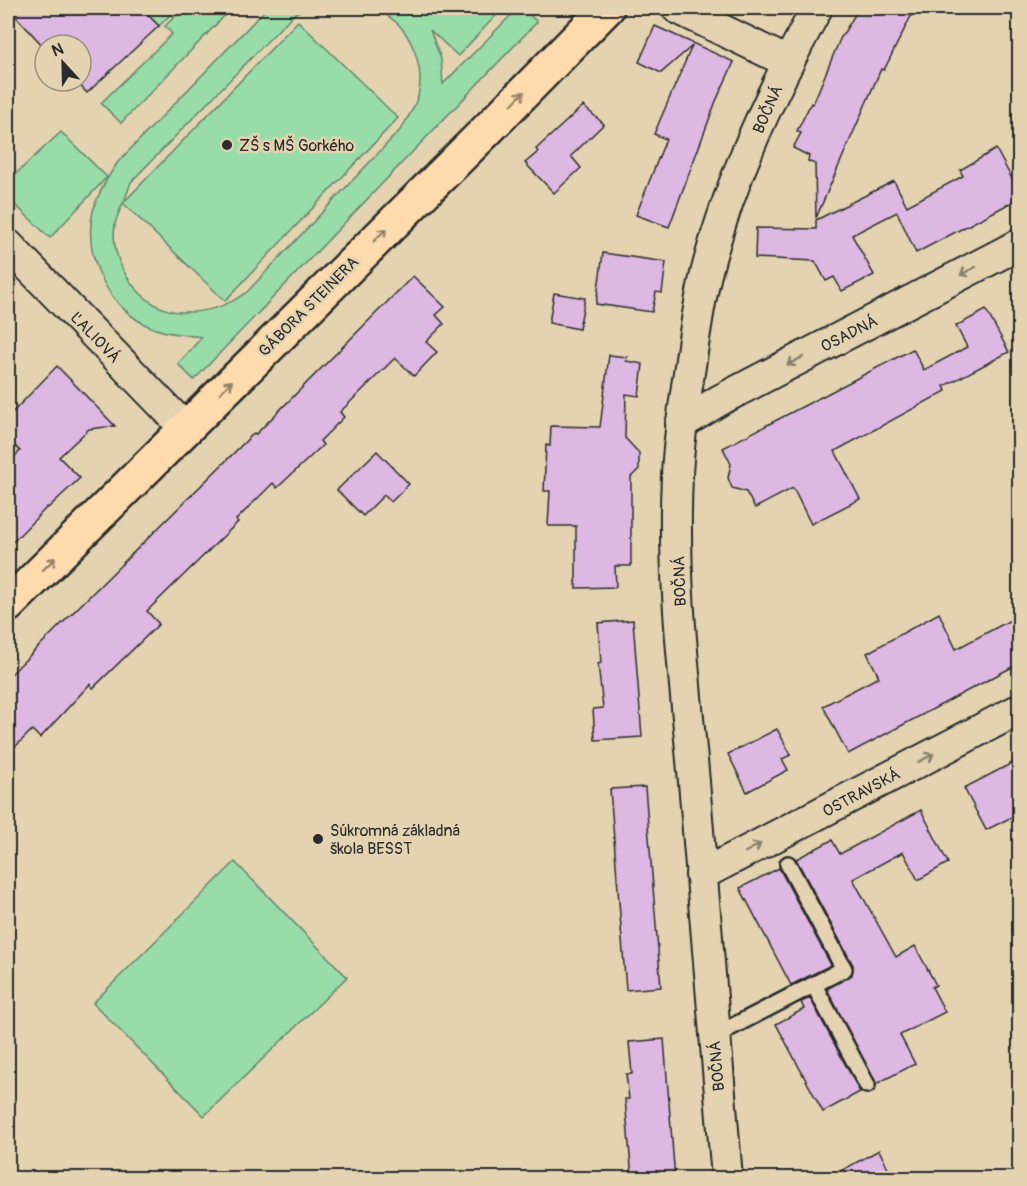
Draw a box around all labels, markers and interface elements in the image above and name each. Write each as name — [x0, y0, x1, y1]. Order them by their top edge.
north arrow — [33, 33, 93, 93]
text: N — [49, 39, 67, 61]
street label: BOČNÁ — [748, 82, 787, 137]
one-way arrow — [511, 90, 525, 105]
place label: ZŠ s MŠ Gorkého — [239, 135, 355, 156]
marker: ZŠ s MŠ Gorkého — [220, 138, 234, 152]
one-way arrow — [372, 228, 387, 242]
street label: GÁBORA STEINERA — [254, 252, 363, 361]
one-way arrow — [959, 266, 977, 277]
street label: ĽALIOVÁ — [66, 308, 125, 368]
street label: OSADNÁ — [818, 311, 881, 357]
one-way arrow — [786, 356, 804, 367]
one-way arrow — [219, 380, 234, 395]
street label: BOČNÁ — [669, 555, 691, 607]
one-way arrow — [42, 556, 57, 571]
one-way arrow — [917, 752, 934, 764]
street label: OSTRAVSKÁ — [819, 764, 904, 822]
place label: Súkromná základná škola BESST — [330, 821, 460, 859]
marker: Súkromná základná škola BESST — [311, 832, 325, 846]
one-way arrow — [744, 842, 762, 853]
street label: BOČNÁ — [705, 1040, 729, 1092]

